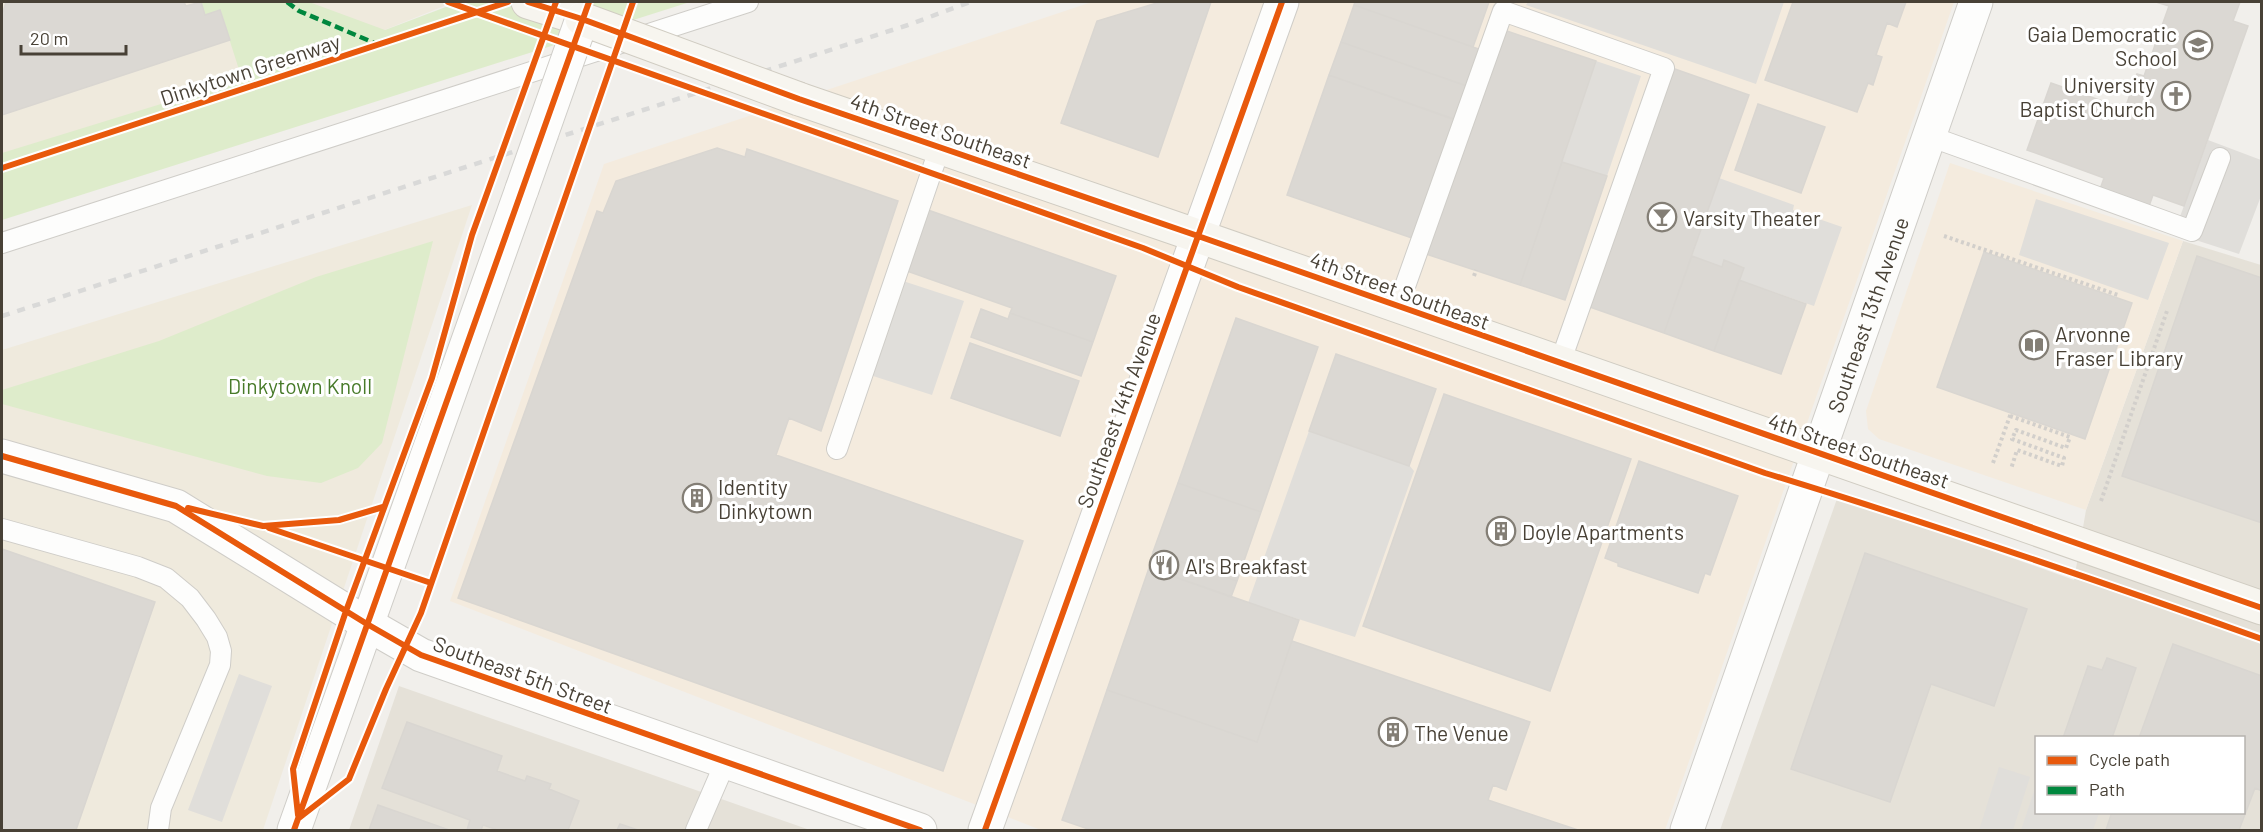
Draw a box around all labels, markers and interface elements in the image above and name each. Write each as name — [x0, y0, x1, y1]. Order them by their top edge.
scale bar — [21, 18, 126, 56]
place label: Gaia Democratic School — [2027, 21, 2177, 70]
text: 20 m — [30, 27, 68, 49]
street label: Dinkytown Greenway — [157, 28, 344, 110]
school or university icon: Gaia Democratic School — [2182, 29, 2214, 61]
place label: University Baptist Church — [2020, 72, 2155, 121]
church icon: University Baptist Church — [2160, 80, 2192, 112]
street label: 4th Street Southeast — [847, 87, 1035, 173]
bar icon: Varsity Theater — [1646, 201, 1678, 233]
place label: Varsity Theater — [1683, 205, 1821, 230]
street label: Southeast 13th Avenue — [1821, 213, 1913, 416]
street label: 4th Street Southeast — [1307, 246, 1493, 334]
street label: Southeast 14th Avenue — [1071, 309, 1165, 511]
place label: Arvonne Fraser Library — [2055, 321, 2183, 370]
library icon: Arvonne Fraser Library — [2018, 329, 2050, 361]
park label: Dinkytown Knoll — [228, 373, 372, 398]
street label: 4th Street Southeast — [1765, 407, 1953, 493]
place label: Identity Dinkytown — [718, 474, 813, 523]
building icon: Identity Dinkytown — [681, 482, 713, 514]
building icon: Doyle Apartments — [1485, 515, 1517, 547]
place label: Doyle Apartments — [1522, 519, 1684, 544]
restaurant icon: Al's Breakfast — [1148, 549, 1180, 581]
place label: Al's Breakfast — [1185, 553, 1308, 578]
street label: Southeast 5th Street — [430, 630, 616, 718]
building icon: The Venue — [1377, 716, 1409, 748]
place label: The Venue — [1414, 720, 1509, 745]
legend — [2035, 736, 2245, 814]
text: Cycle path — [2089, 748, 2170, 770]
text: Path — [2089, 778, 2125, 800]

